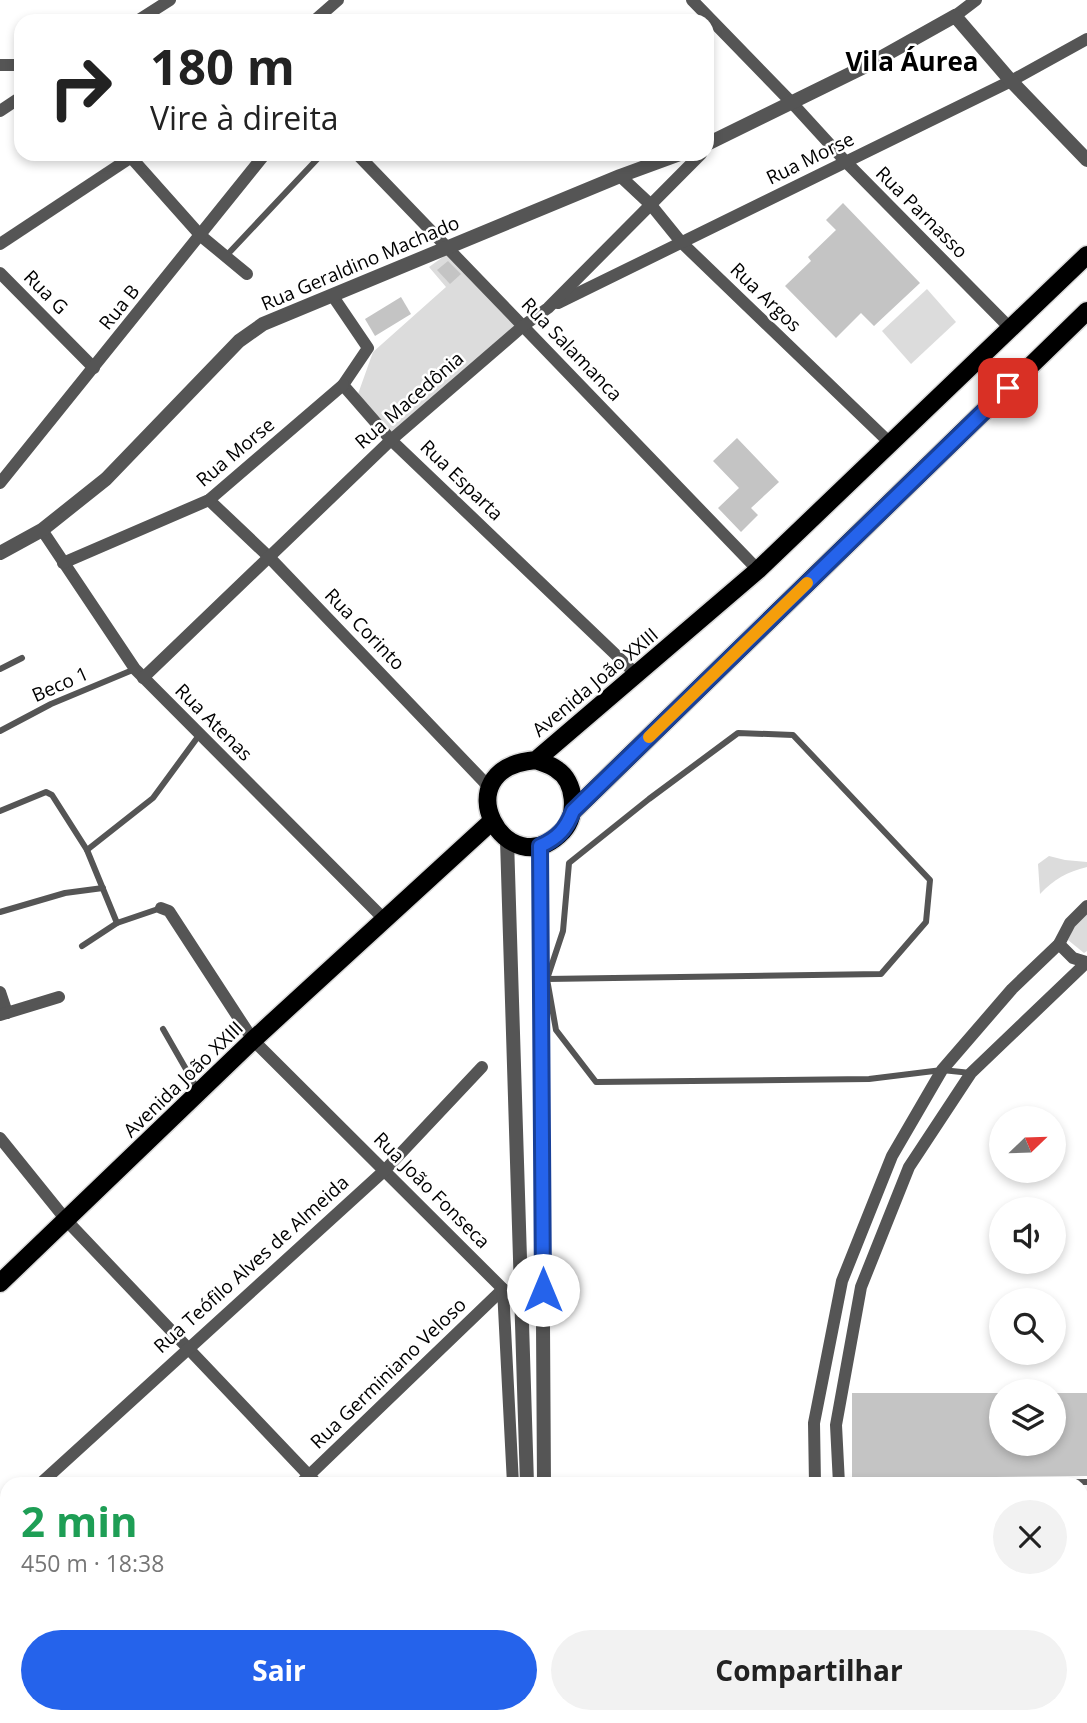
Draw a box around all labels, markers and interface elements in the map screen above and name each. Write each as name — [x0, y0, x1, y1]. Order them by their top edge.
text: 180 m — [150, 33, 295, 99]
icon: right — [35, 42, 126, 133]
district label: Vila Áurea — [845, 43, 979, 79]
text: Vire à direita — [150, 96, 339, 139]
street label: Rua Morse — [762, 126, 858, 190]
street label: Rua Parnasso — [870, 160, 974, 264]
street label: Rua Geraldino Machado — [257, 209, 463, 317]
street label: Rua Argos — [725, 257, 807, 337]
street label: Rua G — [18, 264, 74, 320]
street label: Rua B — [93, 279, 145, 335]
street label: Rua Salamanca — [516, 292, 628, 406]
street label: Rua Macedônia — [349, 345, 469, 455]
pin — [978, 358, 1038, 418]
icon: arrive — [989, 369, 1027, 407]
street label: Rua Morse — [190, 412, 280, 492]
street label: Rua Esparta — [415, 434, 509, 526]
street label: Rua Corinto — [319, 582, 411, 676]
street label: Avenida João XXIII — [526, 622, 664, 742]
street label: Beco 1 — [28, 660, 92, 708]
street label: Rua Atenas — [170, 678, 258, 766]
street label: Avenida João XXIII — [117, 1015, 249, 1143]
north arrow — [989, 1106, 1066, 1183]
map controls — [989, 1106, 1066, 1456]
street label: Rua João Fonseca — [368, 1126, 496, 1254]
street label: Rua Teófilo Alves de Almeida — [148, 1169, 354, 1359]
button: sound — [989, 1197, 1066, 1274]
position arrow — [506, 1253, 580, 1327]
button: search — [989, 1288, 1066, 1365]
street label: Rua Germiniano Veloso — [304, 1292, 472, 1454]
button: layers — [989, 1379, 1066, 1456]
text: 2 min — [21, 1492, 138, 1549]
button: close — [993, 1500, 1067, 1574]
text: 450 m · 18:38 — [21, 1547, 164, 1579]
button: Sair — [21, 1630, 537, 1710]
button: Compartilhar — [551, 1630, 1067, 1710]

